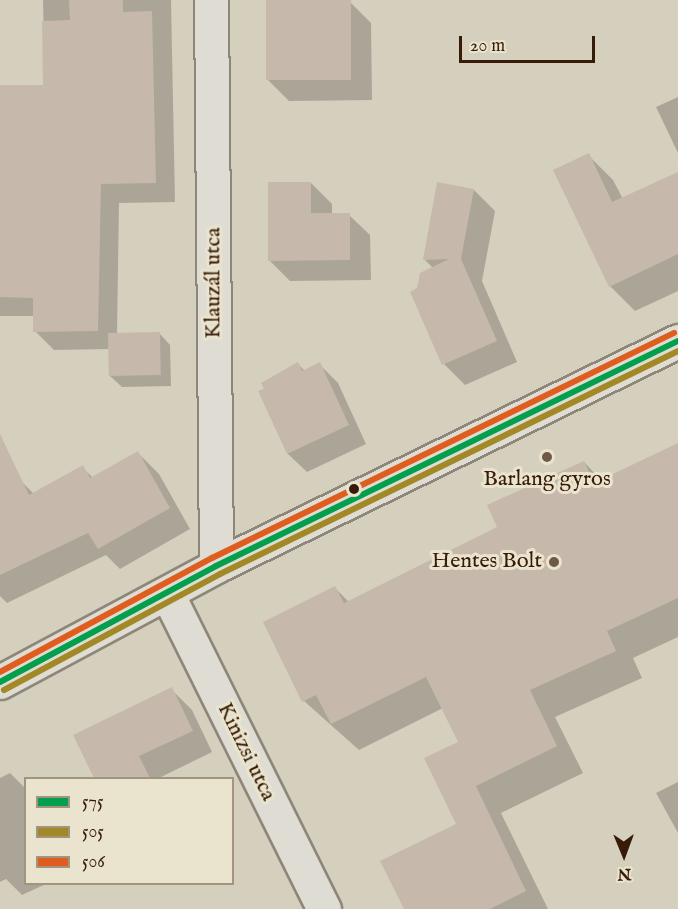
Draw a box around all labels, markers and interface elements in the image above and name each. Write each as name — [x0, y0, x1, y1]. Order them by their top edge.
scale bar — [462, 24, 598, 62]
text: 20 m — [470, 35, 505, 58]
street label: Klauzál utca — [201, 227, 227, 339]
marker: Barlang gyros — [540, 450, 554, 464]
place label: Barlang gyros — [483, 467, 611, 493]
unlabelled marker — [348, 483, 360, 495]
place label: Hentes Bolt — [432, 549, 542, 575]
marker: Hentes Bolt — [547, 555, 561, 569]
street label: Kinizsi utca — [211, 699, 281, 805]
legend — [24, 777, 234, 885]
text: 575 — [82, 791, 103, 814]
text: 505 — [82, 821, 104, 844]
north arrow — [594, 825, 654, 885]
text: 506 — [82, 851, 105, 874]
text: N — [617, 863, 631, 883]

